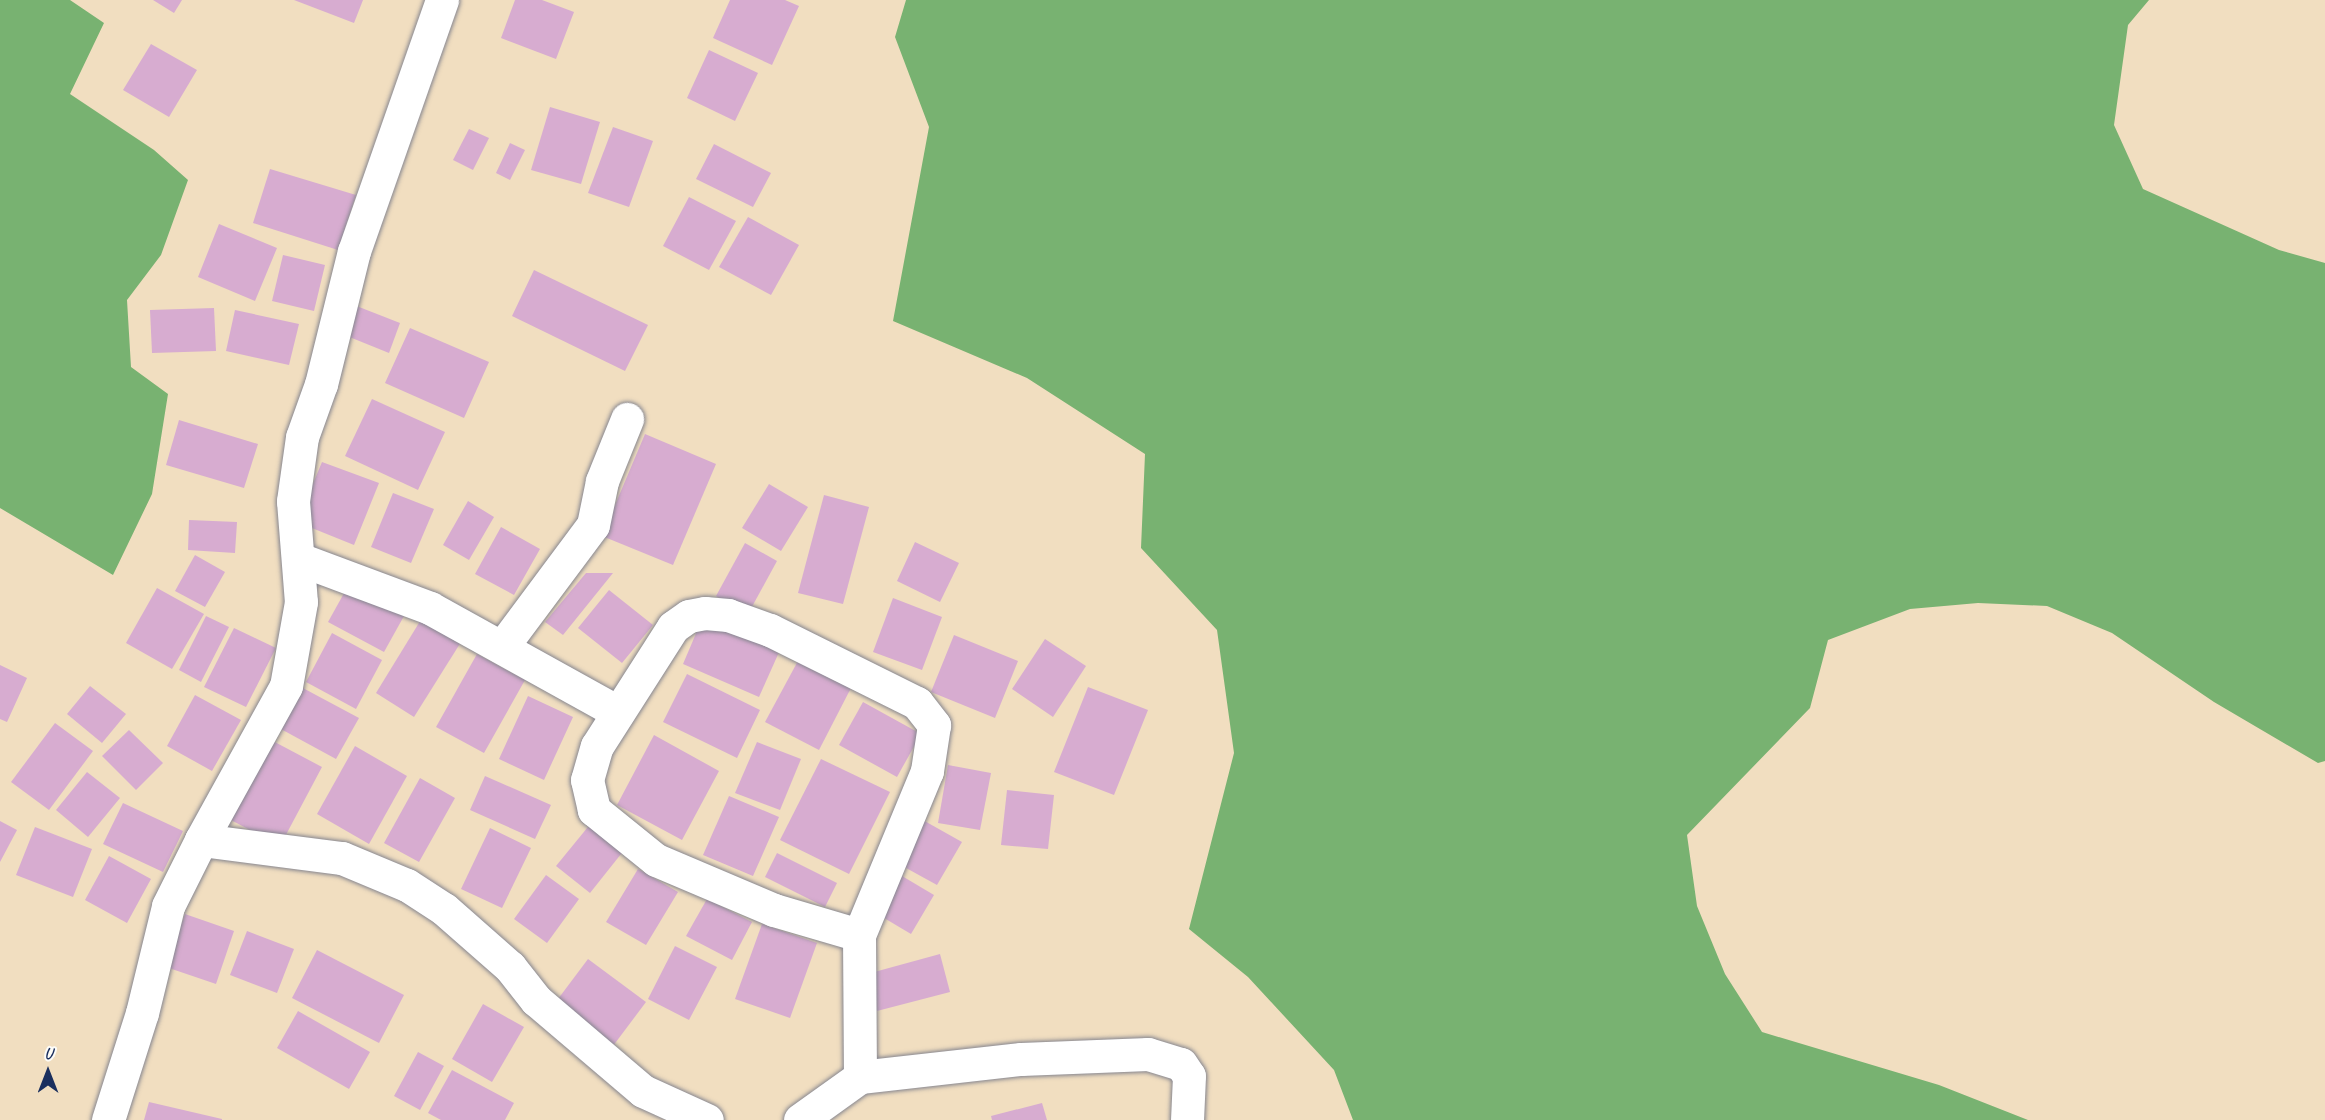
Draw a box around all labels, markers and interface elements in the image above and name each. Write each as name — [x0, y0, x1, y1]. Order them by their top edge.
north arrow — [18, 1042, 78, 1102]
text: U — [44, 1044, 52, 1064]

